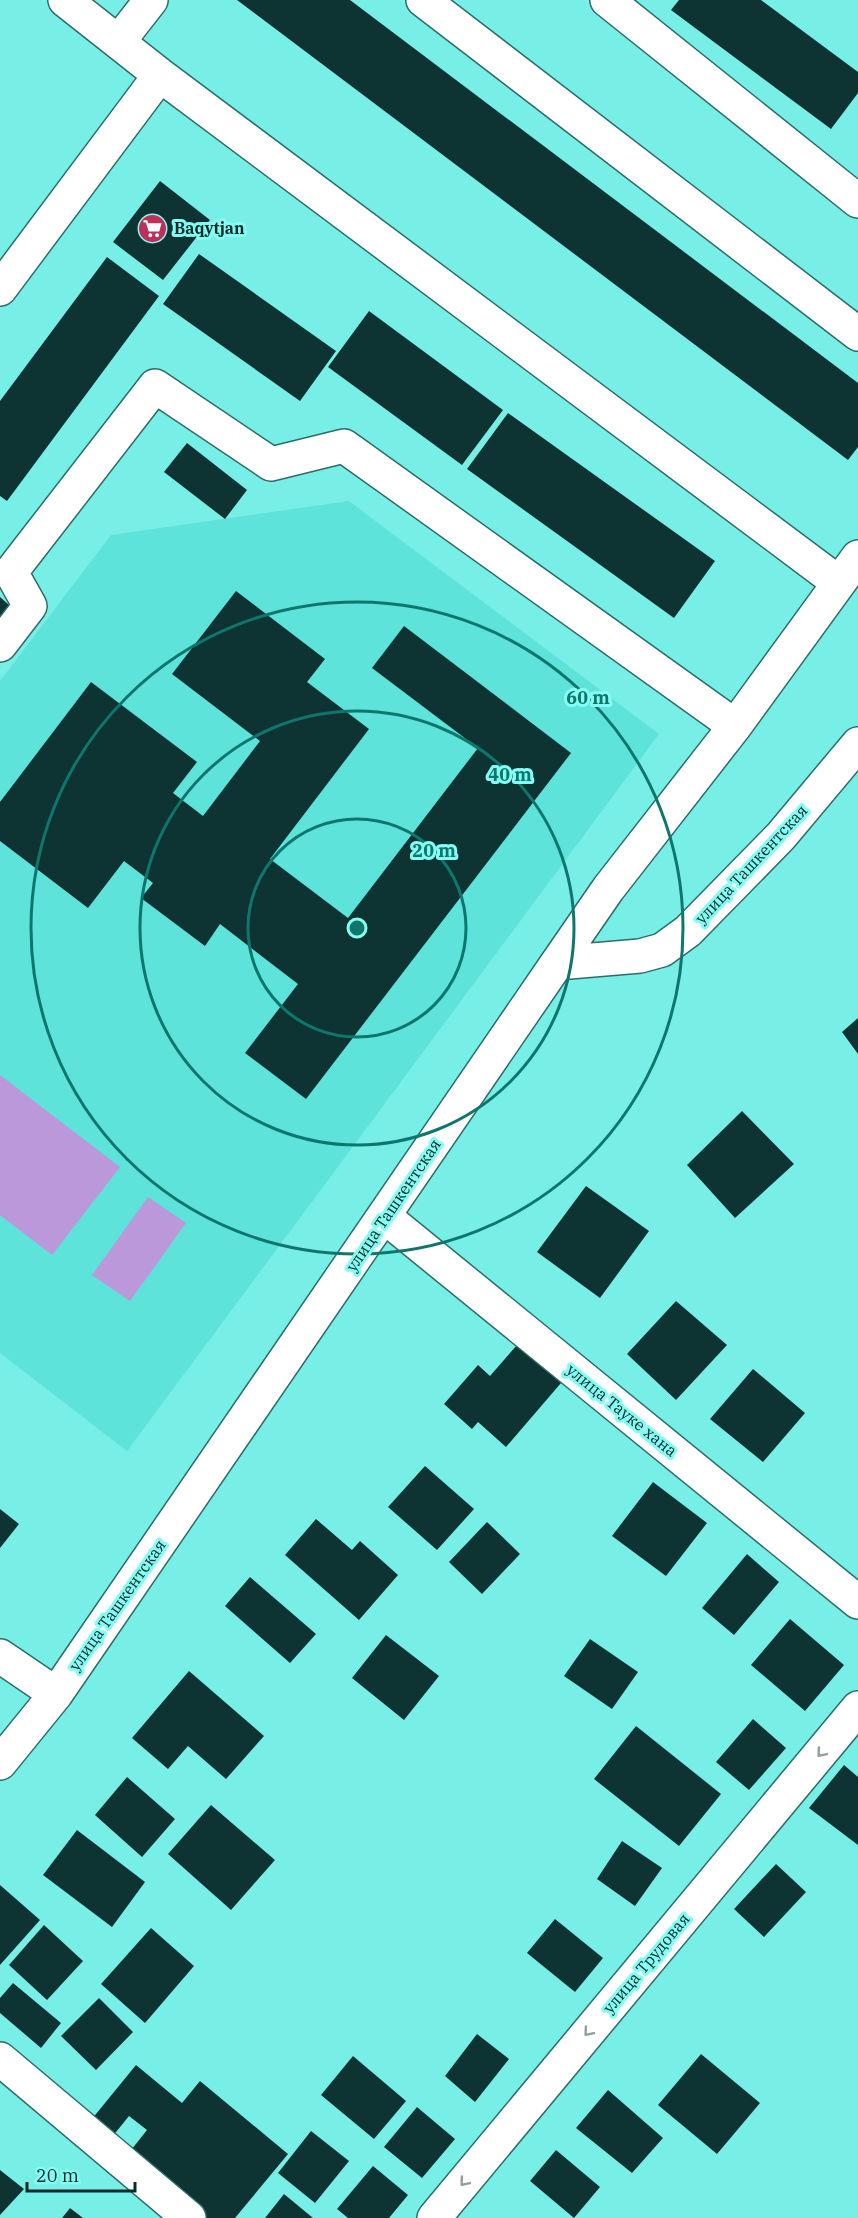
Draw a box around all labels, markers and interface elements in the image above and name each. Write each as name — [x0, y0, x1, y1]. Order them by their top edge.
supermarket icon: Baqytjan — [137, 212, 169, 244]
place label: Baqytjan — [174, 218, 245, 238]
text: 60 m — [566, 686, 610, 709]
text: 40 m — [488, 763, 532, 786]
street label: улица Ташкентская — [691, 800, 811, 928]
text: 20 m — [412, 839, 456, 862]
centre of rings — [347, 918, 367, 938]
street label: улица Ташкентская — [341, 1135, 445, 1275]
street label: улица Тауке хана — [563, 1359, 682, 1461]
street label: улица Ташкентская — [64, 1535, 170, 1675]
one-way arrow — [817, 1747, 828, 1758]
street label: улица Трудовая — [598, 1909, 694, 2017]
one-way arrow — [585, 2026, 596, 2037]
scale bar — [27, 2155, 135, 2193]
text: 20 m — [36, 2164, 79, 2187]
one-way arrow — [460, 2175, 471, 2186]

